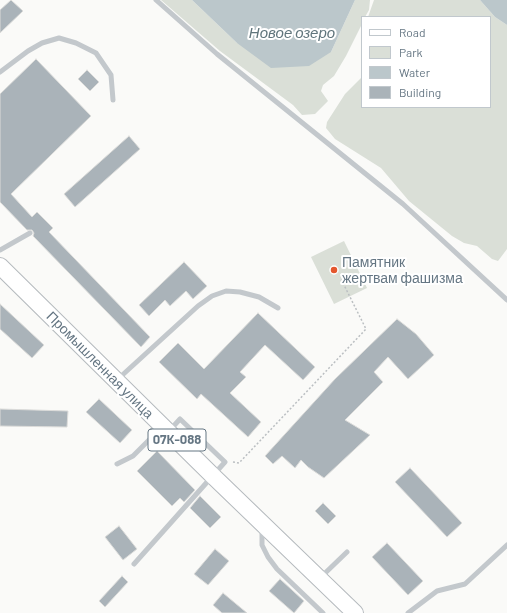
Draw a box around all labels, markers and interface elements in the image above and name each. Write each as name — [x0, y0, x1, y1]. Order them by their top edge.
legend — [361, 16, 491, 108]
water label: Новое озеро — [249, 24, 335, 42]
text: Road — [399, 25, 426, 39]
text: Park — [399, 45, 423, 59]
text: Water — [399, 65, 430, 79]
text: Building — [399, 85, 441, 99]
place label: Памятник жертвам фашизма — [342, 254, 463, 286]
marker: Памятник жертвам фашизма — [329, 265, 339, 275]
street label: Промышленная улица — [43, 308, 157, 422]
road number: 07К-088 — [148, 429, 206, 451]

